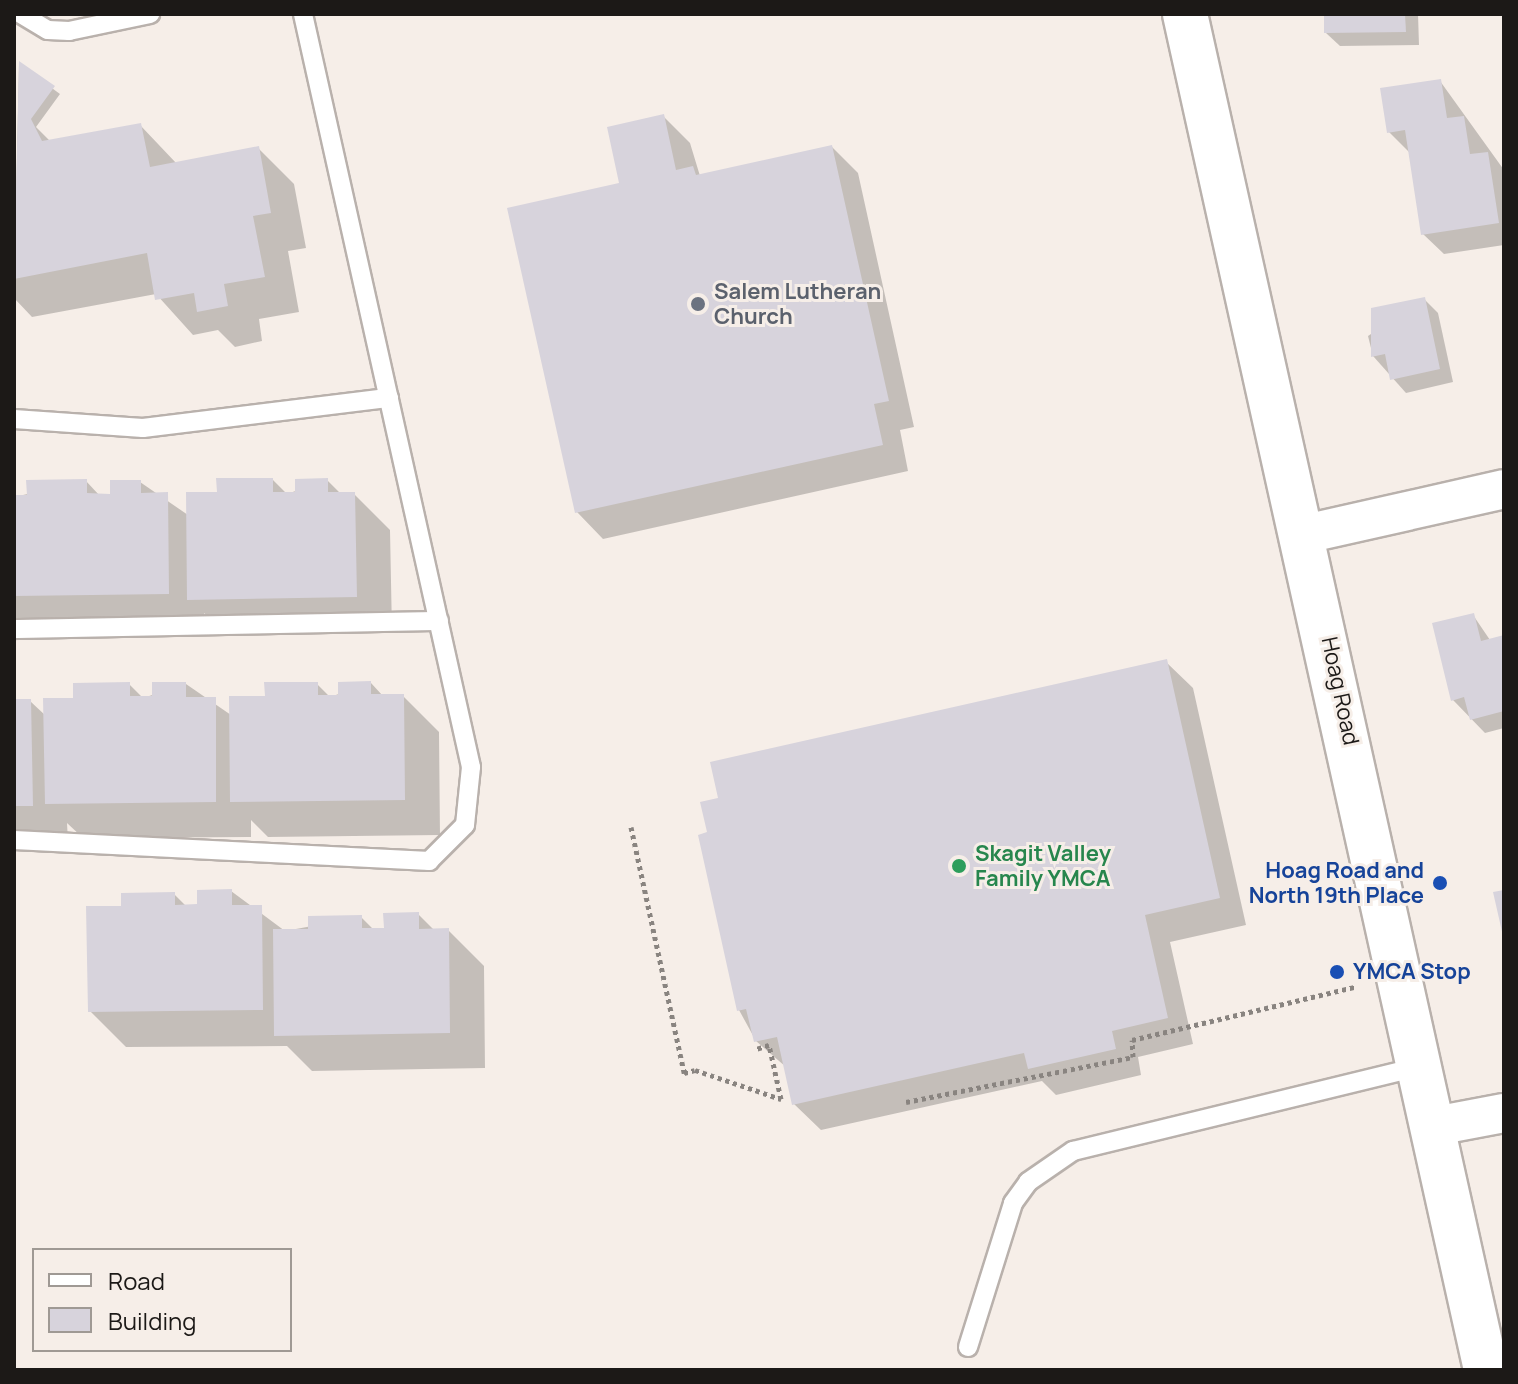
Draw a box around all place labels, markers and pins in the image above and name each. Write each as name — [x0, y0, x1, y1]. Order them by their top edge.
place label: Salem Lutheran Church — [714, 278, 881, 330]
marker: Salem Lutheran Church — [689, 295, 707, 313]
place label: Skagit Valley Family YMCA — [975, 840, 1111, 892]
marker: Skagit Valley Family YMCA — [950, 857, 968, 875]
place label: Hoag Road and North 19th Place — [1249, 857, 1424, 908]
marker: Hoag Road and North 19th Place — [1431, 874, 1449, 892]
place label: YMCA Stop — [1353, 959, 1471, 985]
marker: YMCA Stop — [1328, 963, 1346, 981]

